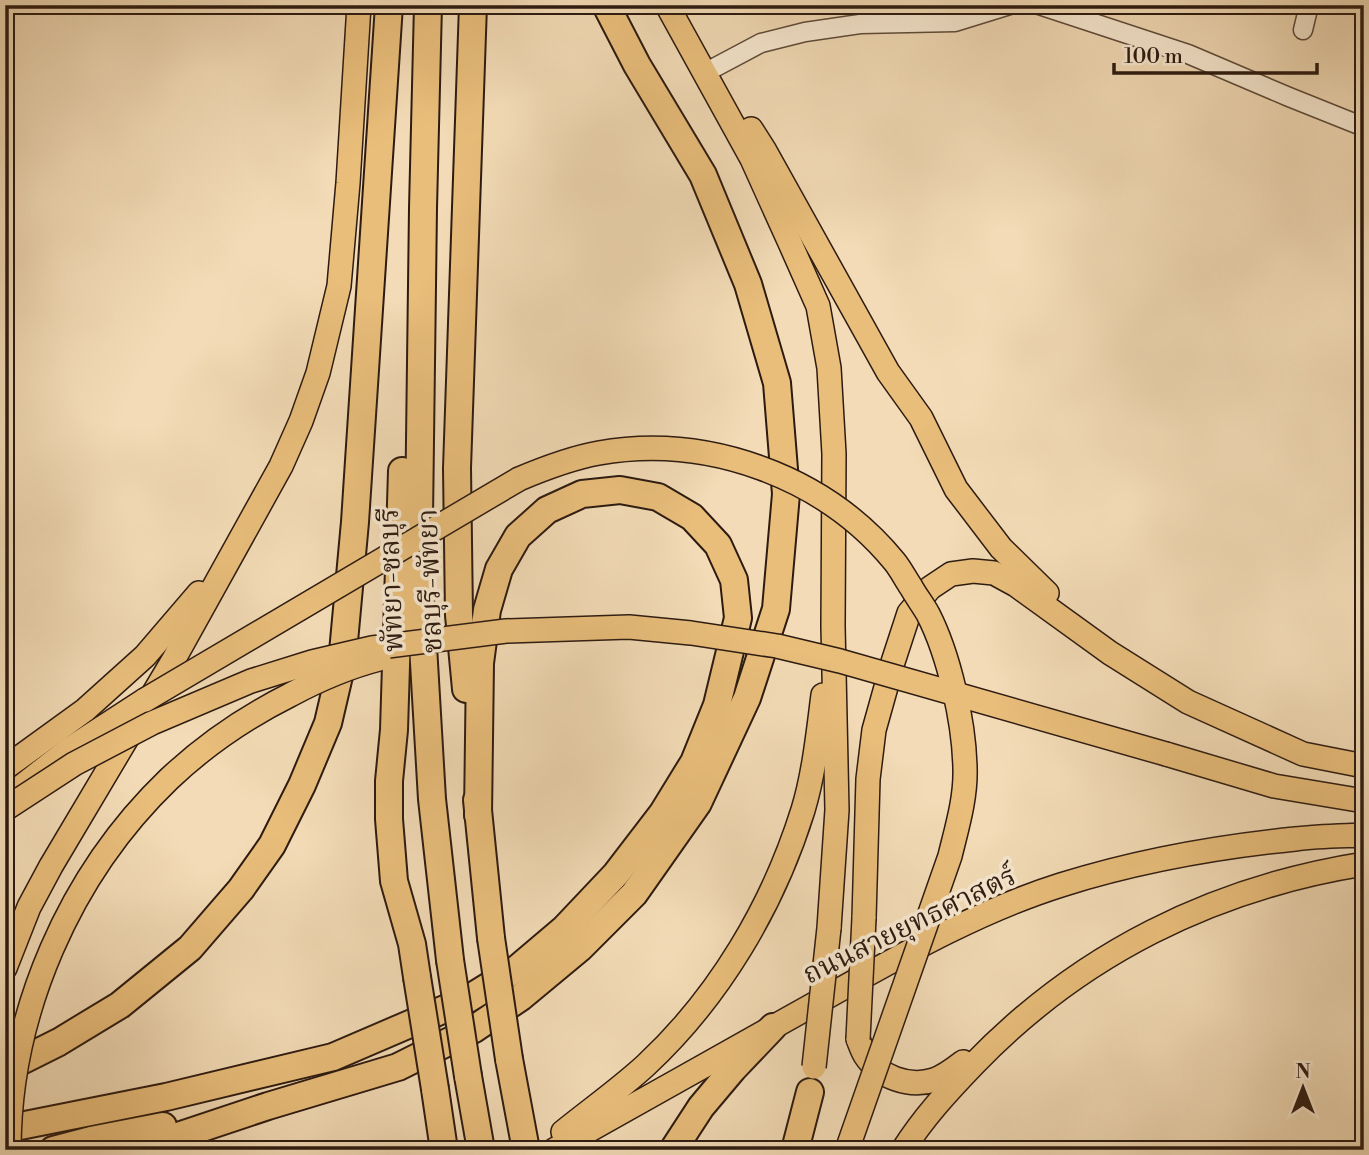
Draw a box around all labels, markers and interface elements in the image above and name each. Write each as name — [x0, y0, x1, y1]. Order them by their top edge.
scale bar — [1114, 32, 1316, 76]
text: 100 m — [1124, 44, 1183, 70]
street label: พัทยา-ชลบุรี — [371, 507, 412, 653]
street label: ชลบุรี-พัทยา — [410, 508, 451, 654]
street label: ถนนสายยุทธศาสตร์ — [797, 858, 1023, 992]
north arrow — [1268, 1054, 1338, 1124]
text: N — [1295, 1060, 1311, 1084]

